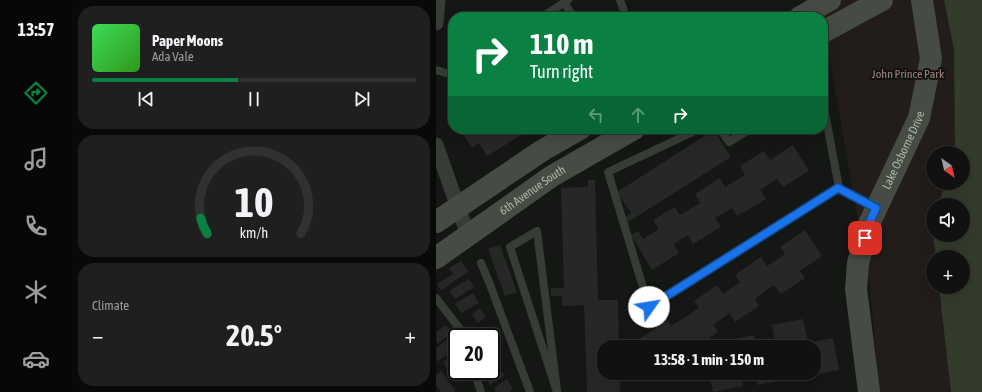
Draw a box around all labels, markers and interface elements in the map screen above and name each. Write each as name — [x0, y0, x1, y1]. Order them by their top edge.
text: 13:57 — [17, 19, 55, 40]
icon: right — [464, 28, 516, 80]
text: 110 m — [530, 28, 593, 60]
text: Paper Moons — [152, 32, 223, 49]
text: Ada Vale — [152, 49, 194, 64]
text: Turn right — [530, 61, 593, 82]
park label: John Prince Park — [872, 67, 945, 81]
icon: directions — [22, 79, 50, 107]
icon: previous — [135, 88, 157, 110]
icon: pause — [243, 88, 265, 110]
icon: next — [351, 88, 373, 110]
icon: left — [585, 104, 607, 126]
icon: ahead — [627, 104, 649, 126]
icon: right — [669, 104, 691, 126]
street label: Lake Osborne Drive — [879, 110, 927, 192]
icon: music — [22, 145, 50, 173]
north arrow — [926, 146, 970, 190]
map controls — [926, 146, 970, 294]
street label: 6th Avenue South — [497, 163, 568, 218]
text: 10 — [234, 178, 274, 226]
button: sound — [926, 198, 970, 242]
icon: phone — [22, 212, 50, 240]
pin — [848, 221, 882, 255]
text: km/h — [240, 225, 268, 241]
icon: arrive — [854, 227, 876, 249]
button: + — [926, 250, 970, 294]
icon: climate — [22, 278, 50, 306]
position arrow — [628, 286, 670, 328]
text: Climate — [92, 298, 129, 313]
text: 20.5° — [226, 318, 282, 352]
text: − — [92, 322, 103, 348]
text: + — [405, 322, 416, 348]
speed limit sign: 20 — [448, 328, 500, 380]
icon: car — [22, 345, 50, 373]
text: 13:58 · 1 min · 150 m — [654, 351, 764, 368]

